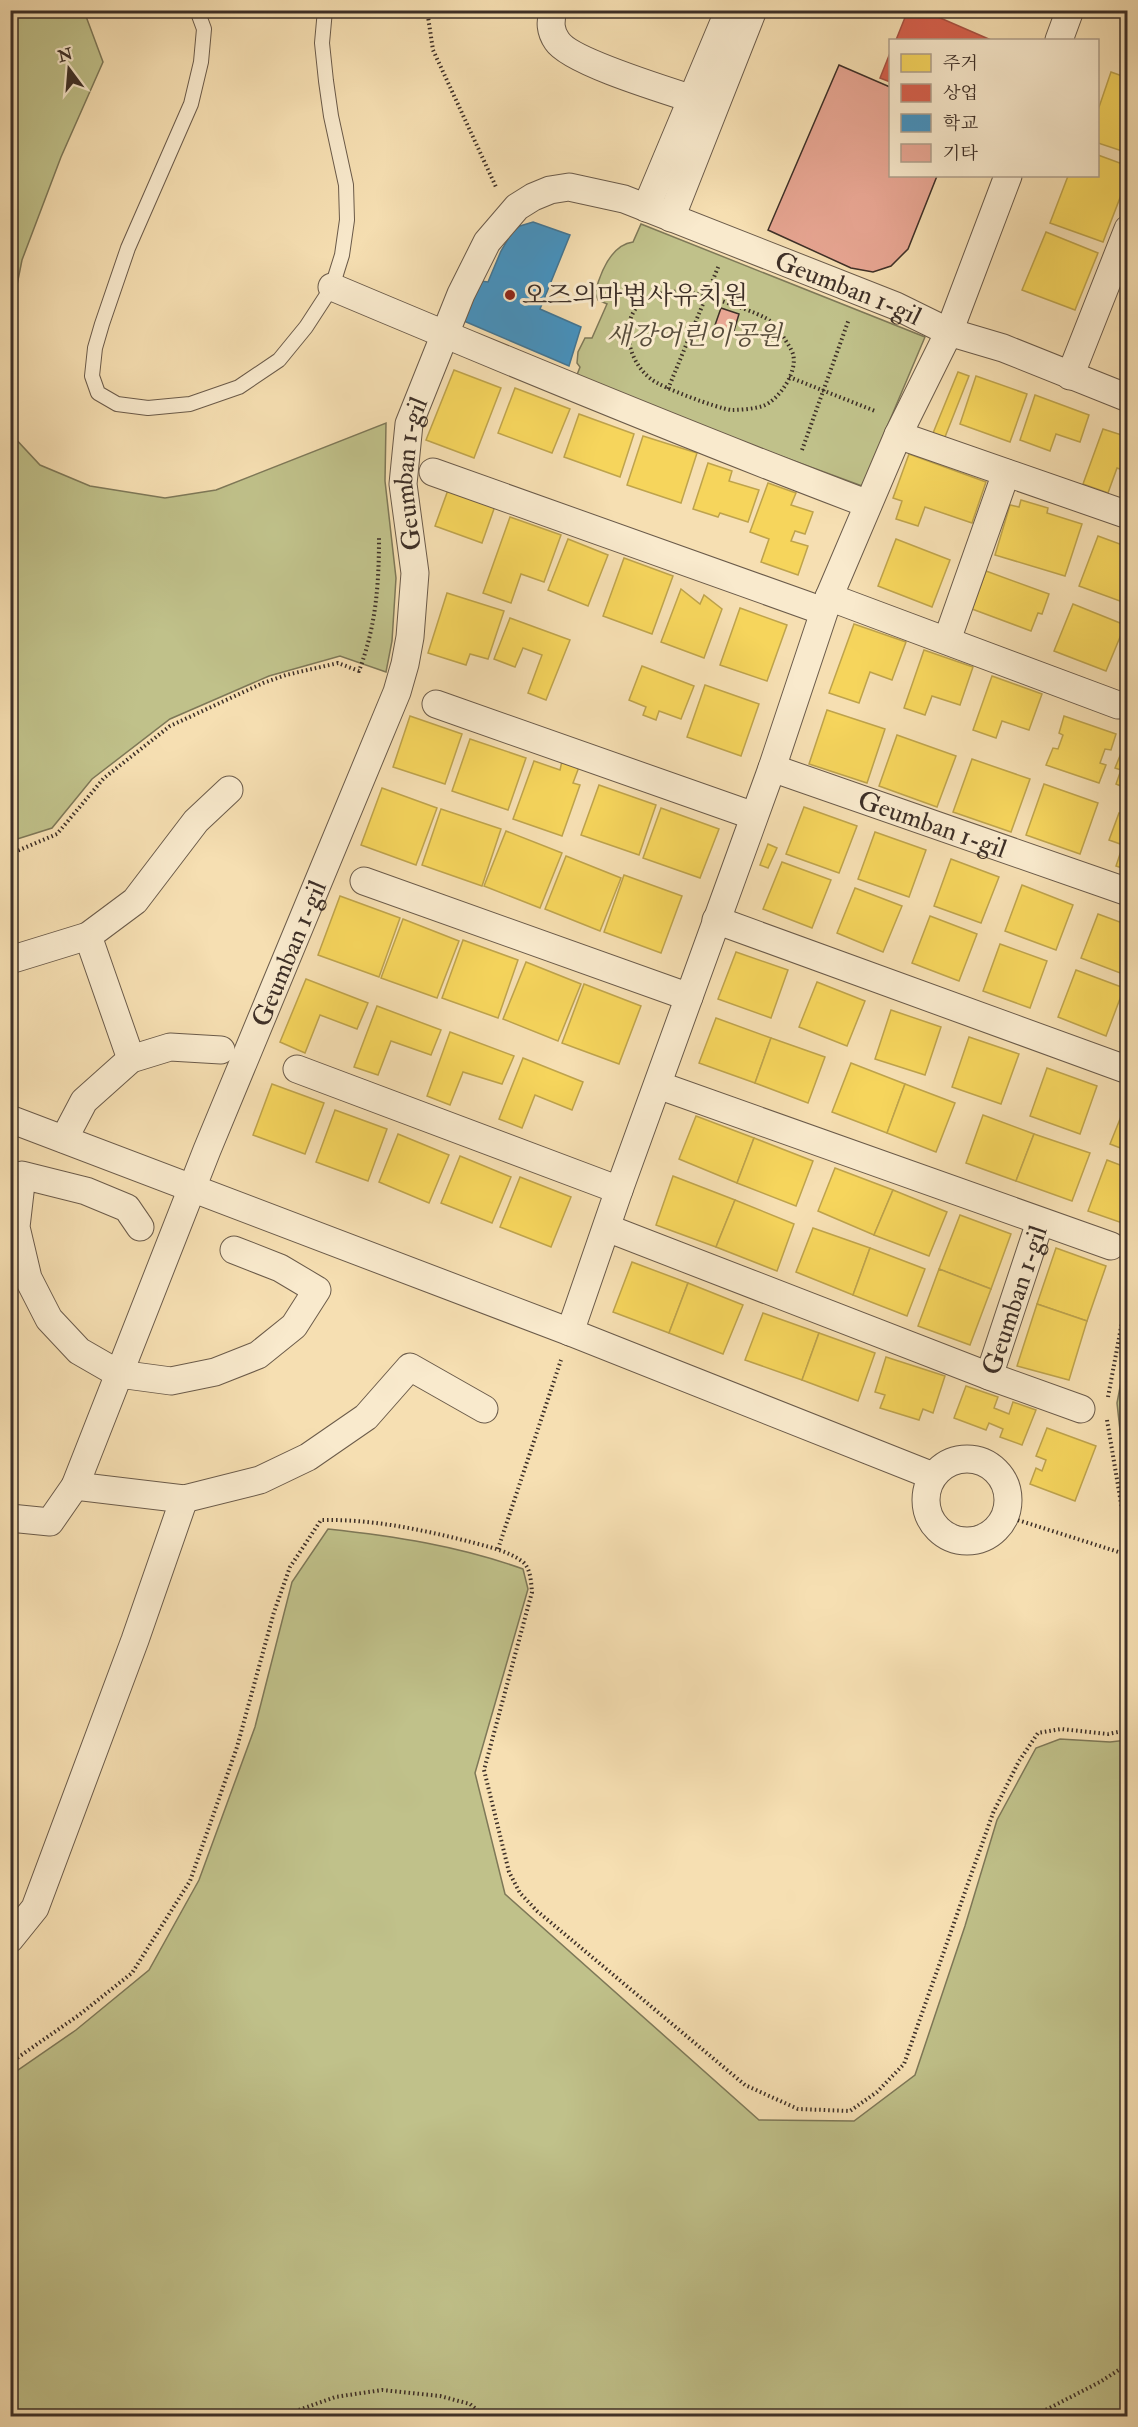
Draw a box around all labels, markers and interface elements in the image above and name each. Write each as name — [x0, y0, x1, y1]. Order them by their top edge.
north arrow — [39, 39, 99, 99]
legend — [889, 39, 1099, 177]
text: N — [55, 44, 75, 67]
text: 주거 — [943, 52, 978, 75]
text: 상업 — [943, 82, 978, 105]
text: 학교 — [943, 112, 978, 135]
text: 기타 — [943, 142, 978, 165]
street label: Geumban 1-gil — [770, 245, 927, 333]
place label: 오즈의마법사유치원 — [522, 280, 748, 312]
marker: 오즈의마법사유치원 — [503, 288, 517, 302]
park label: 새강어린이공원 — [606, 320, 784, 352]
street label: Geumban 1-gil — [388, 392, 435, 552]
street label: Geumban 1-gil — [854, 784, 1011, 866]
street label: Geumban 1-gil — [245, 876, 334, 1032]
street label: Geumban 1-gil — [976, 1221, 1055, 1379]

